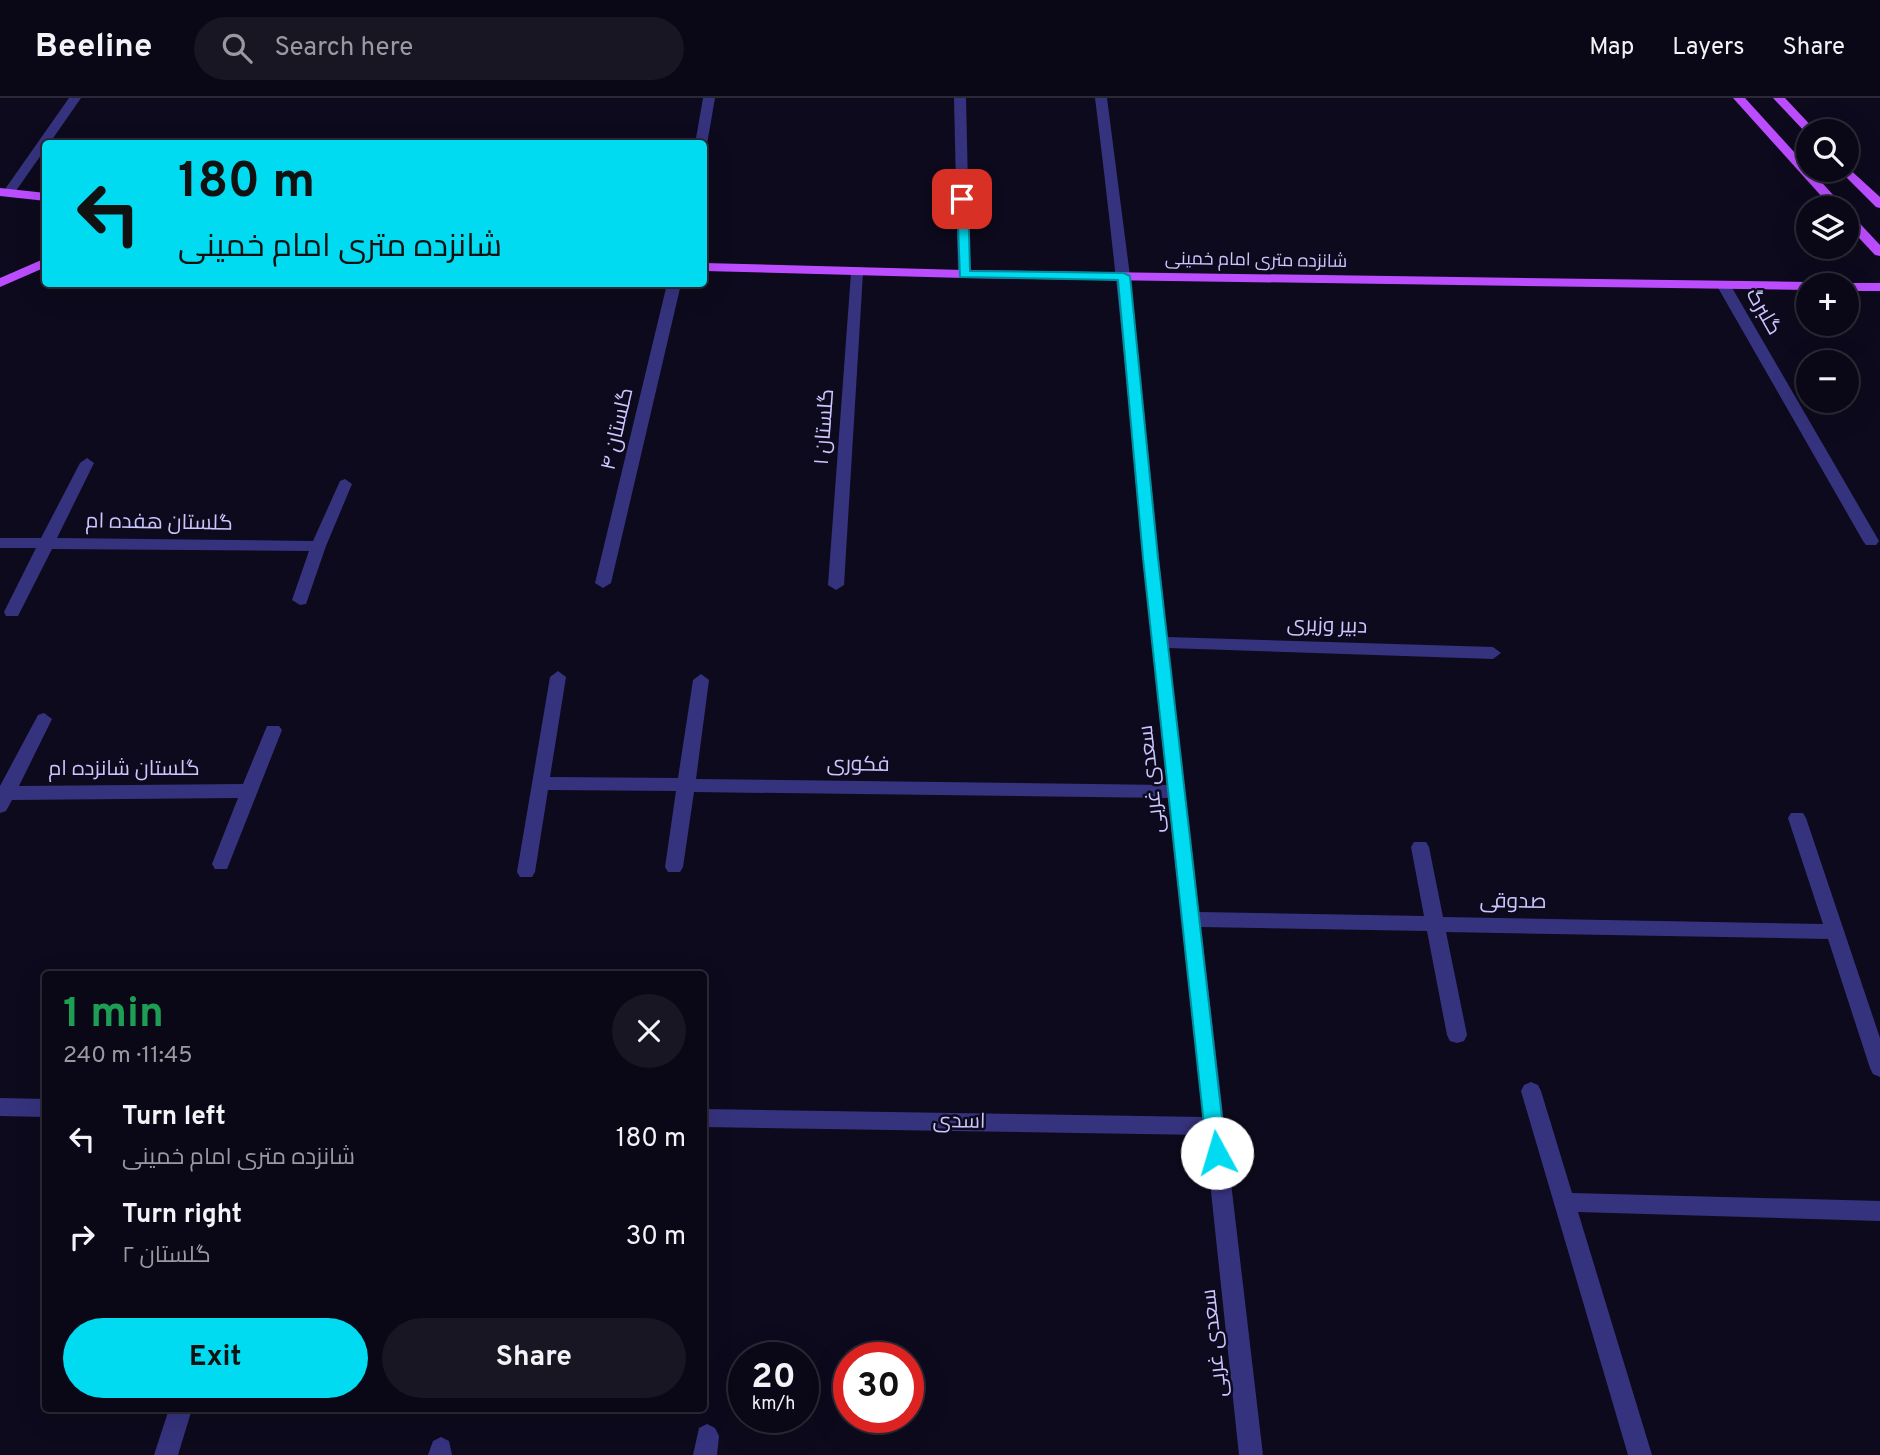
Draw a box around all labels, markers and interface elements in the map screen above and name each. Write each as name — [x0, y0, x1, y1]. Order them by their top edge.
search box — [194, 17, 684, 80]
text: Beeline — [35, 27, 152, 69]
icon: search — [218, 29, 256, 67]
text: Search here — [274, 32, 413, 65]
text: Map — [1589, 33, 1634, 63]
text: Layers — [1672, 33, 1744, 63]
text: Share — [1782, 33, 1845, 63]
map controls — [1796, 119, 1859, 413]
button: search — [1796, 119, 1859, 182]
text: 180 m — [178, 153, 315, 215]
icon: left — [63, 168, 154, 259]
pin — [932, 169, 992, 229]
icon: arrive — [943, 180, 981, 218]
button: layers — [1796, 196, 1859, 259]
text: شانزده متری امام خمینی — [178, 228, 502, 268]
street label: شانزده متری امام خمینی — [1165, 248, 1347, 274]
button: + — [1796, 273, 1859, 336]
street label: گلبرگ — [1739, 284, 1787, 340]
button: − — [1796, 350, 1859, 413]
street label: گلستان ۴ — [595, 385, 641, 473]
street label: گلستان ۱ — [809, 388, 841, 466]
street label: گلستان هفده ام — [85, 508, 233, 538]
street label: دبیر وزیری — [1286, 611, 1368, 641]
street label: سعدی غربی — [1133, 724, 1171, 834]
street label: فکوری — [826, 751, 890, 779]
street label: گلستان شانزده ام — [48, 756, 200, 783]
street label: صدوقی — [1479, 888, 1547, 916]
text: 1 min — [63, 989, 164, 1042]
button: close — [612, 994, 686, 1068]
text: 240 m · 11:45 — [63, 1042, 193, 1071]
text: Turn left — [122, 1101, 226, 1134]
street label: اسدی — [932, 1108, 986, 1136]
position arrow — [1180, 1116, 1254, 1190]
icon: left — [63, 1120, 101, 1158]
text: 180 m — [616, 1123, 686, 1156]
text: شانزده متری امام خمینی — [122, 1144, 355, 1173]
text: Turn right — [122, 1199, 242, 1232]
icon: right — [63, 1218, 101, 1256]
text: 30 m — [626, 1221, 686, 1254]
text: گلستان ۲ — [122, 1242, 211, 1271]
street label: سعدی غربی — [1196, 1288, 1234, 1398]
button: Exit — [63, 1318, 368, 1398]
button: Share — [382, 1318, 686, 1398]
speed limit sign: 30 — [833, 1342, 924, 1433]
text: 20 — [751, 1356, 796, 1400]
text: km/h — [752, 1393, 795, 1416]

